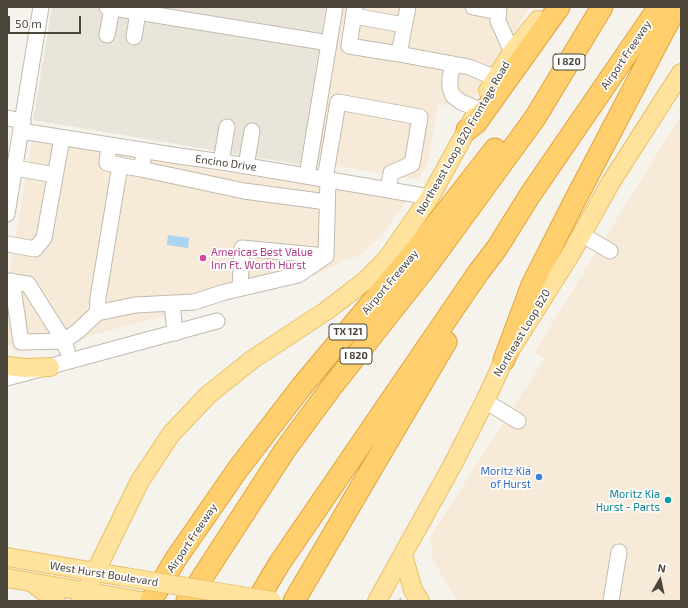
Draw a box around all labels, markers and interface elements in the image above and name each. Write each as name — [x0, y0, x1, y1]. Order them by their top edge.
scale bar — [10, 8, 83, 34]
text: 50 m — [15, 16, 42, 30]
street label: Airport Freeway — [598, 18, 654, 92]
road number: I 820 — [553, 54, 585, 70]
street label: Northeast Loop 820 Frontage Road — [414, 59, 512, 217]
street label: Encino Drive — [194, 152, 258, 174]
place label: Americas Best Value Inn Ft. Worth Hurst — [211, 245, 313, 271]
street label: Airport Freeway — [359, 247, 421, 317]
marker: Americas Best Value Inn Ft. Worth Hurst — [198, 253, 208, 263]
street label: Northeast Loop 820 — [491, 287, 553, 379]
road number: TX 121 — [329, 324, 367, 340]
road number: I 820 — [340, 348, 372, 364]
place label: Moritz Kia of Hurst — [480, 464, 531, 490]
marker: Moritz Kia of Hurst — [534, 472, 544, 482]
place label: Moritz Kia Hurst - Parts — [596, 487, 660, 513]
marker: Moritz Kia Hurst - Parts — [663, 495, 673, 505]
street label: Airport Freeway — [164, 501, 220, 575]
street label: West Hurst Boulevard — [49, 559, 159, 589]
north arrow — [640, 560, 680, 600]
text: N — [657, 561, 667, 575]

